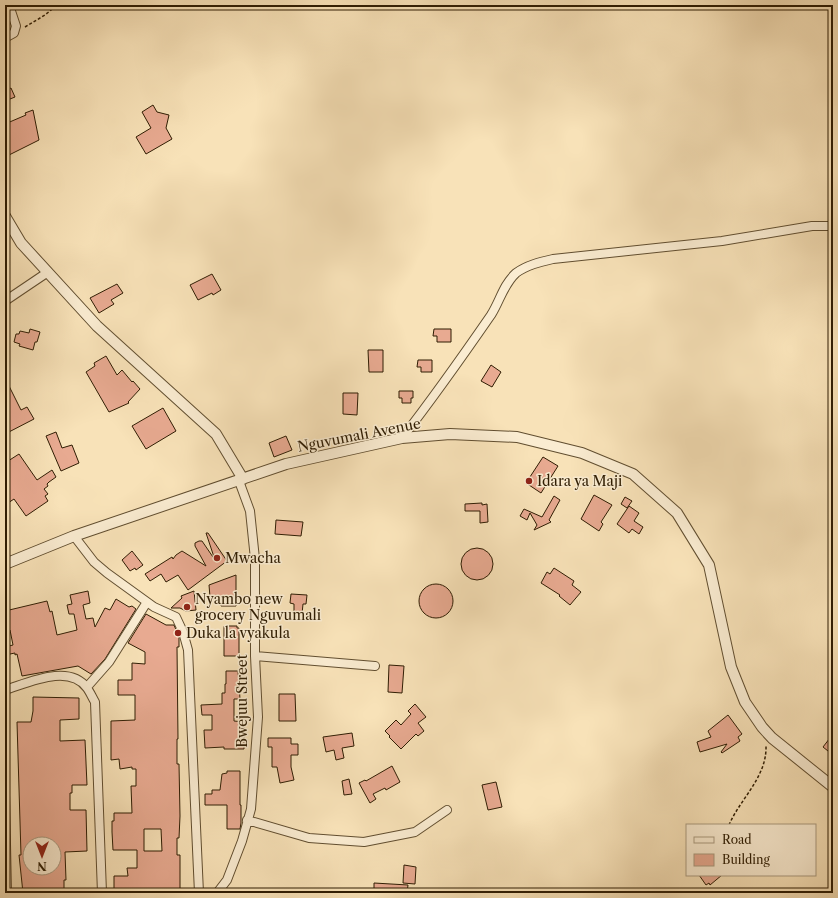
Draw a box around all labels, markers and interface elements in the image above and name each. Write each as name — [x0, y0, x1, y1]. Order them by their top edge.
street label: Nguvumali Avenue — [296, 414, 422, 456]
place label: Idara ya Maji — [537, 472, 622, 490]
marker: Idara ya Maji — [524, 476, 534, 486]
place label: Mwacha — [225, 549, 281, 567]
marker: Mwacha — [212, 553, 222, 563]
place label: Nyambo new grocery Nguvumali — [195, 590, 321, 624]
marker: Nyambo new grocery Nguvumali — [182, 602, 192, 612]
place label: Duka la vyakula — [186, 624, 291, 642]
marker: Duka la vyakula — [173, 628, 183, 638]
street label: Bwejuu Street — [233, 654, 251, 748]
legend — [686, 824, 816, 876]
text: Road — [722, 832, 752, 847]
north arrow — [22, 836, 62, 876]
text: Building — [722, 852, 770, 867]
text: N — [37, 859, 47, 873]

